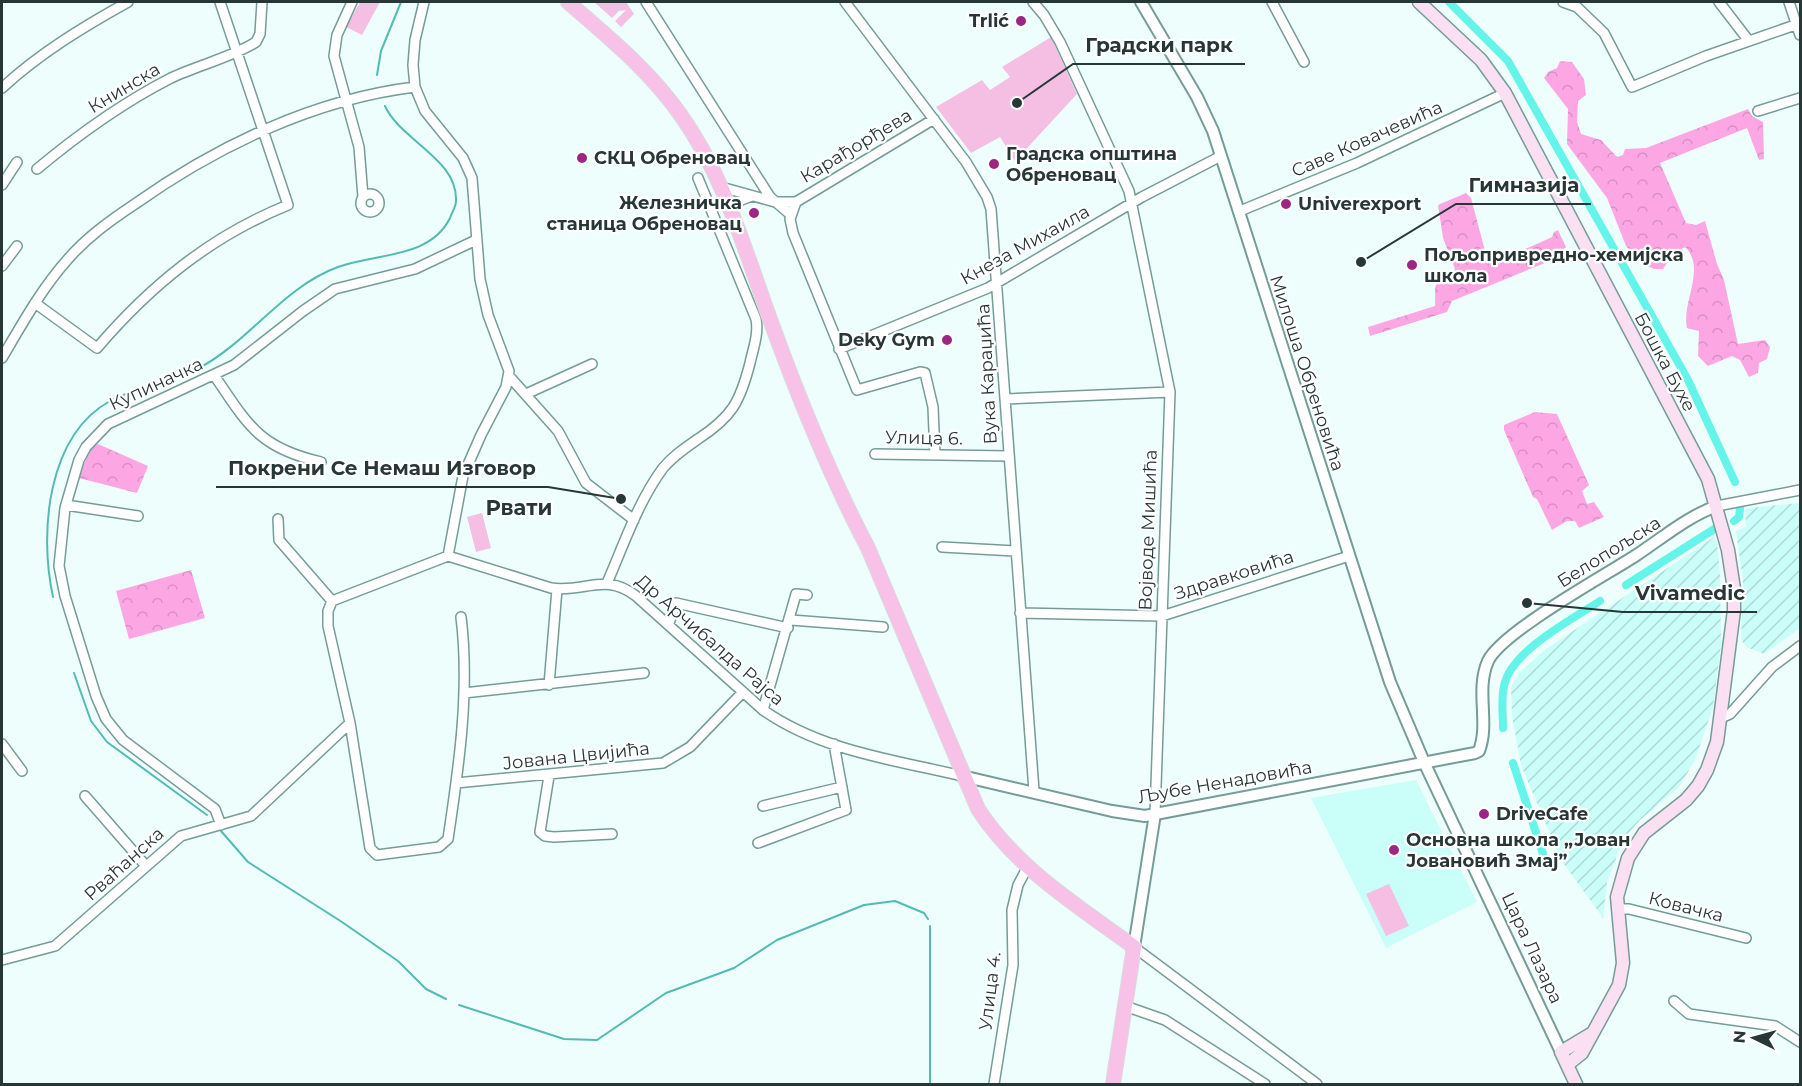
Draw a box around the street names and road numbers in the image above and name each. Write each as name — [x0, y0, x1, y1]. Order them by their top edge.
street label: Книнска — [84, 58, 164, 118]
street label: Саве Ковачевића — [1288, 96, 1446, 182]
street label: Карађорђева — [796, 104, 916, 188]
street label: Кнеза Михаила — [957, 200, 1093, 290]
street label: Милоша Обреновића — [1265, 272, 1349, 474]
street label: Вука Караџића — [972, 303, 1002, 445]
street label: Бошка Бухе — [1630, 309, 1700, 415]
street label: Купиначка — [106, 353, 206, 415]
street label: Улица 6. — [885, 426, 963, 450]
street label: Војводе Мишића — [1134, 449, 1162, 611]
street label: Белопољска — [1553, 511, 1665, 593]
street label: Здравковића — [1172, 545, 1296, 605]
street label: Др Арчибалда Рајса — [631, 570, 789, 710]
street label: Јована Цвијића — [501, 737, 651, 775]
street label: Љубе Ненадовића — [1136, 756, 1314, 808]
street label: Рваћанска — [80, 823, 168, 905]
street label: Ковачка — [1646, 887, 1726, 927]
street label: Цара Лазара — [1497, 889, 1567, 1007]
street label: Улица 4. — [974, 950, 1006, 1032]

